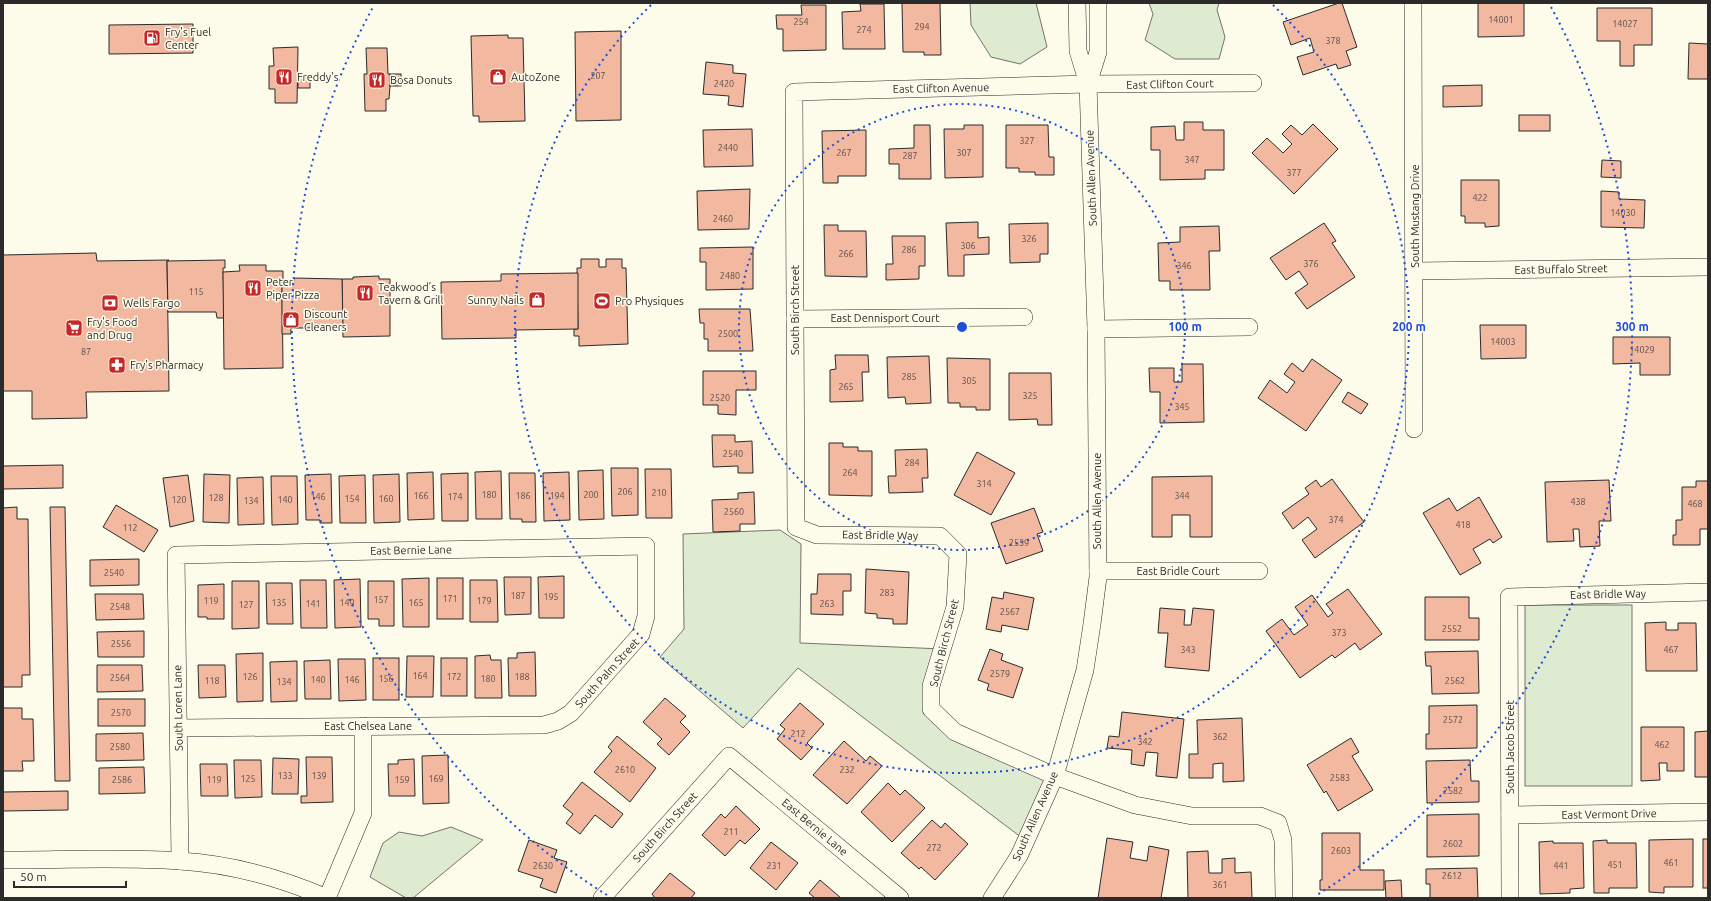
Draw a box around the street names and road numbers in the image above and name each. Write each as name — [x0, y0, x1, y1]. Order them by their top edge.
street label: East Clifton Court — [1126, 77, 1214, 91]
street label: East Clifton Avenue — [893, 81, 989, 95]
street label: South Allen Avenue — [1083, 130, 1099, 226]
street label: South Mustang Drive — [1409, 164, 1421, 268]
street label: East Buffalo Street — [1514, 262, 1608, 276]
street label: South Birch Street — [789, 264, 801, 355]
street label: East Dennisport Court — [830, 312, 940, 324]
street label: South Allen Avenue — [1091, 453, 1103, 549]
street label: East Bridle Way — [842, 528, 919, 542]
street label: East Bernie Lane — [370, 543, 452, 557]
street label: East Bridle Court — [1136, 565, 1220, 577]
street label: East Bridle Way — [1570, 587, 1647, 601]
street label: South Birch Street — [927, 597, 961, 688]
street label: South Palm Street — [573, 635, 642, 710]
street label: South Loren Lane — [171, 665, 185, 751]
street label: South Jacob Street — [1504, 699, 1516, 794]
street label: East Chelsea Lane — [324, 720, 412, 732]
street label: South Allen Avenue — [1010, 770, 1060, 862]
street label: South Birch Street — [630, 789, 700, 864]
street label: East Bernie Lane — [780, 796, 850, 858]
street label: East Vermont Drive — [1561, 807, 1657, 821]

